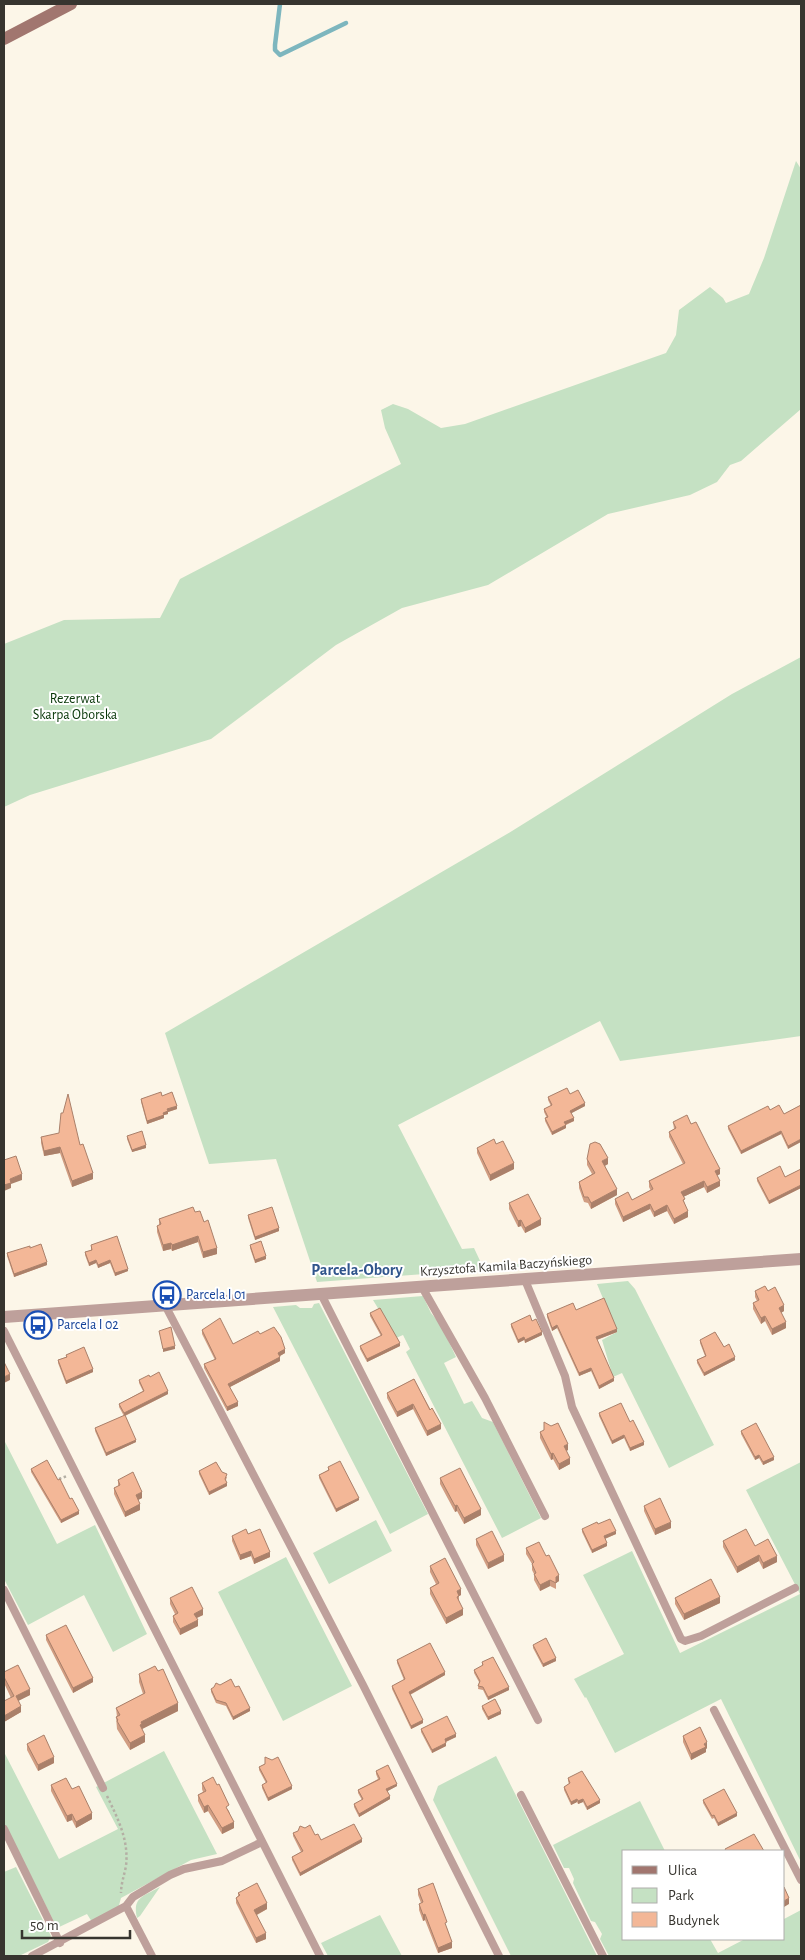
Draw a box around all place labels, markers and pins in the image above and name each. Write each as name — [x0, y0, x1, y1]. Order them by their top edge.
bus stop icon: Parcela I 01 — [152, 1280, 182, 1310]
place label: Parcela I 01 — [186, 1288, 246, 1302]
bus stop icon: Parcela I 02 — [23, 1310, 53, 1340]
place label: Parcela I 02 — [57, 1318, 119, 1332]

